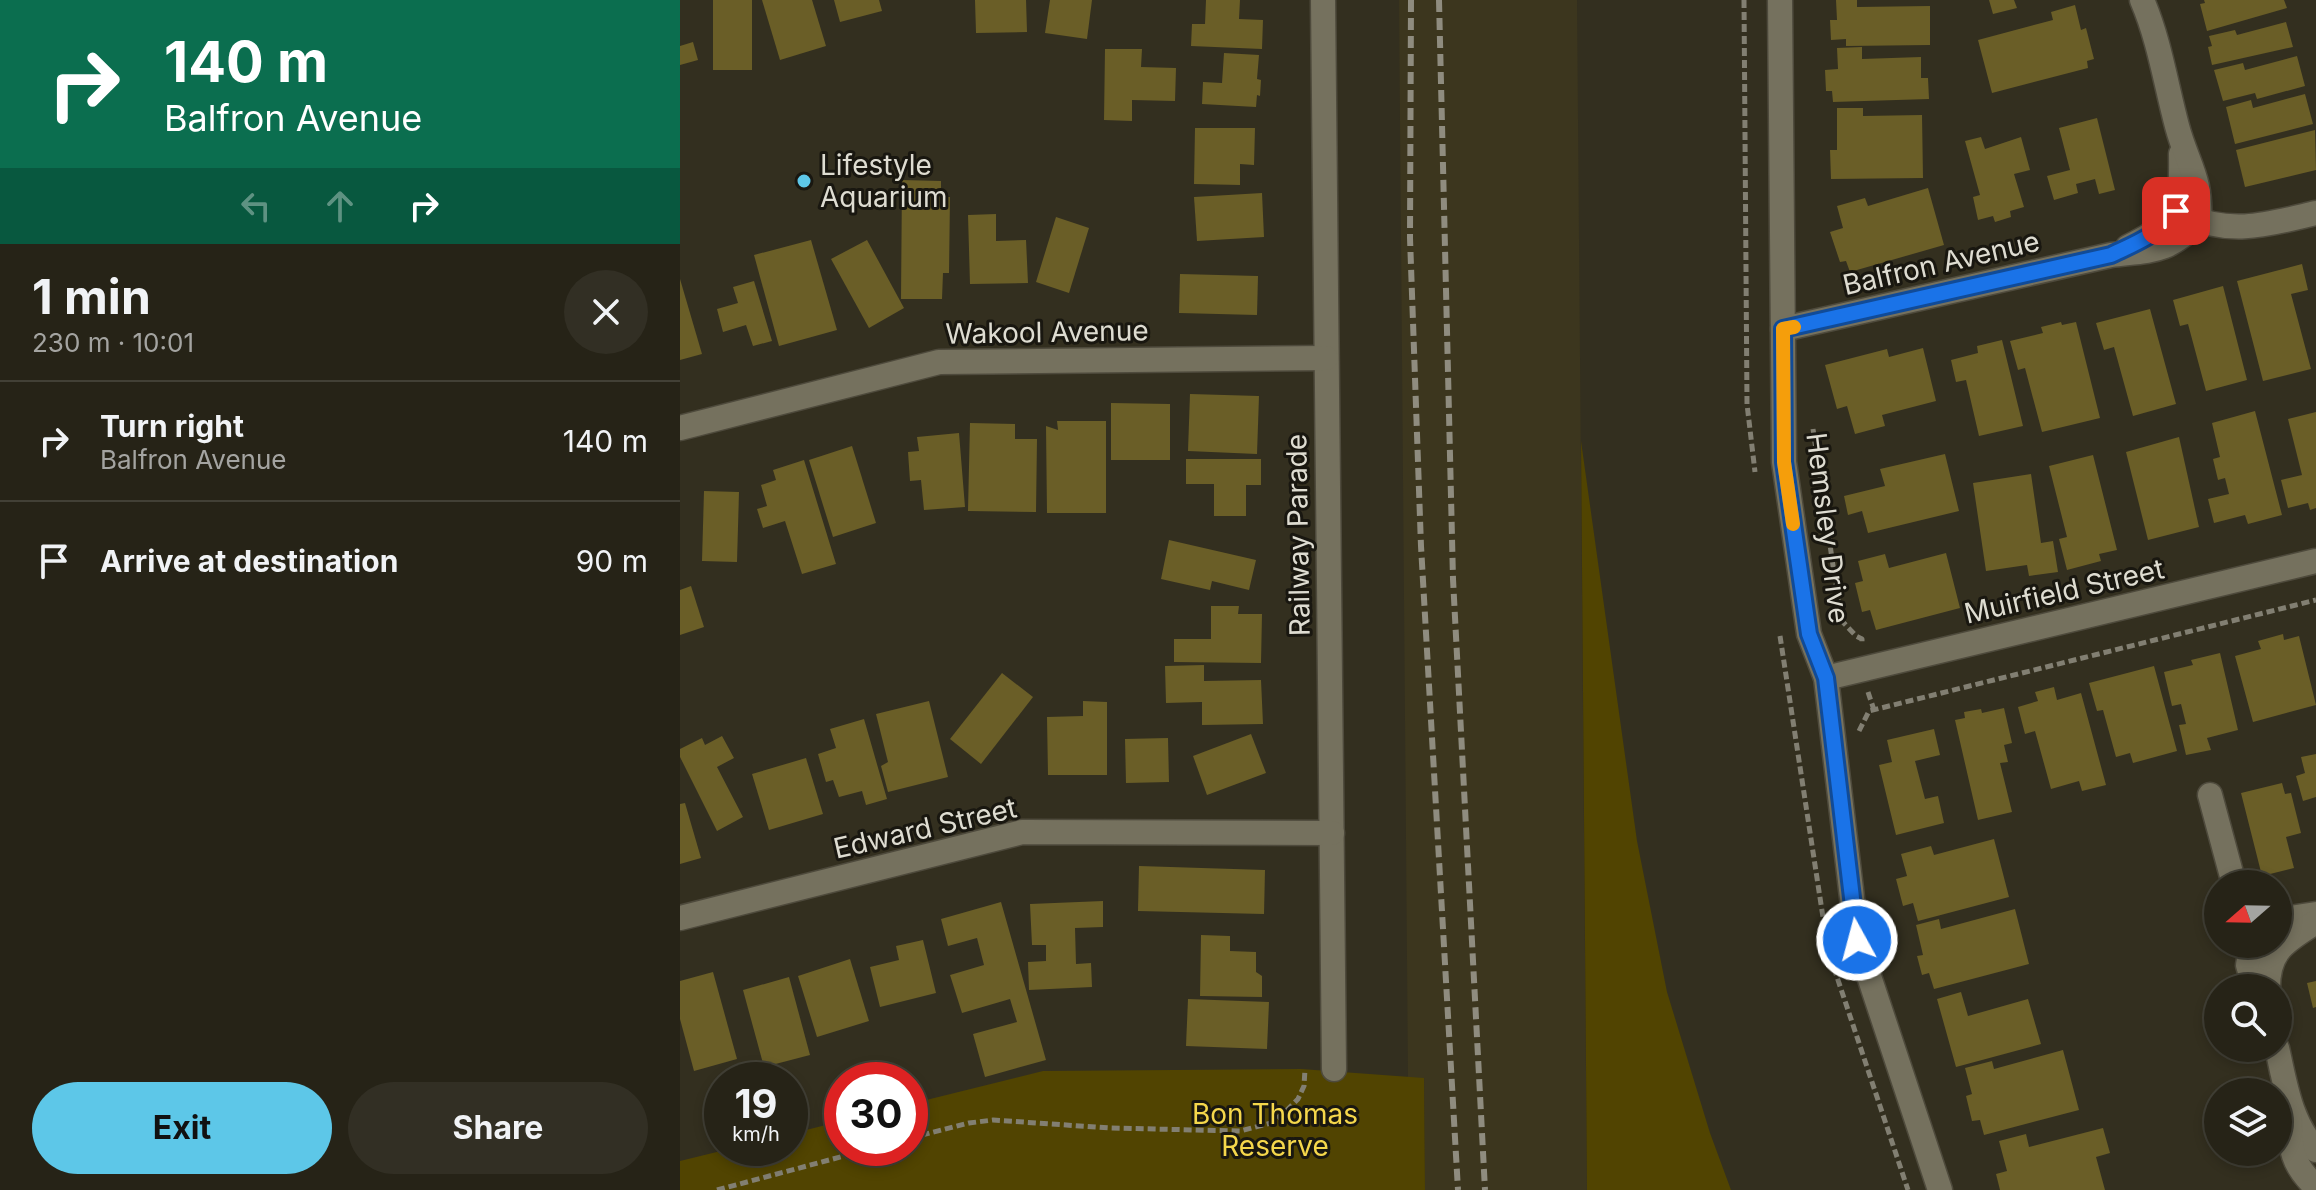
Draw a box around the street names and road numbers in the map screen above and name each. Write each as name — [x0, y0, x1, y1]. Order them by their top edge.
street label: Balfron Avenue — [1839, 224, 2043, 302]
street label: Wakool Avenue — [945, 313, 1149, 351]
street label: Hemsley Drive — [1799, 431, 1857, 625]
street label: Railway Parade — [1279, 434, 1317, 636]
street label: Muirfield Street — [1961, 552, 2167, 630]
street label: Edward Street — [830, 790, 1020, 866]

